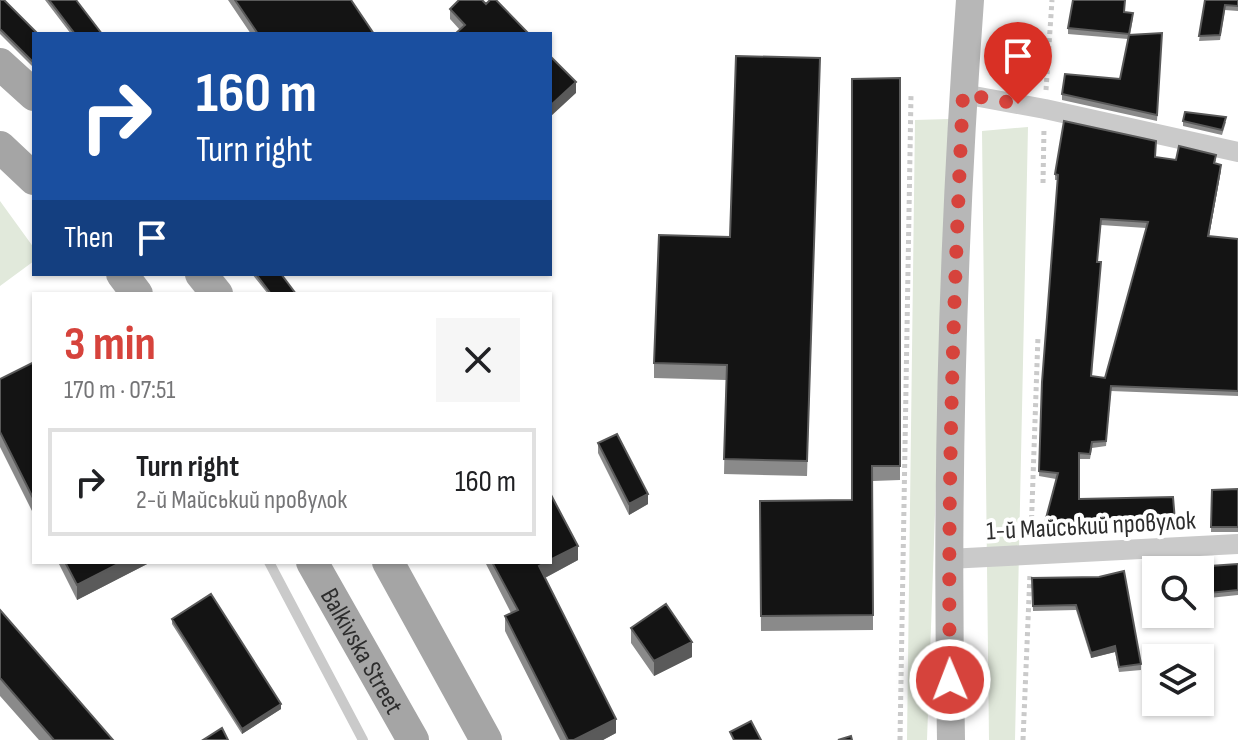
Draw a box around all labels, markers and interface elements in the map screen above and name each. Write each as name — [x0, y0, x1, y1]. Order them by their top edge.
pin — [984, 22, 1052, 104]
icon: arrive — [996, 34, 1040, 78]
text: 160 m — [196, 61, 317, 128]
icon: right — [64, 64, 168, 168]
text: Turn right — [196, 129, 313, 172]
icon: arrive — [130, 216, 174, 260]
text: Then — [64, 220, 114, 256]
text: 3 min — [64, 316, 156, 373]
button: close — [436, 318, 520, 402]
text: 170 m · 07:51 — [64, 375, 175, 406]
text: Turn right — [136, 449, 239, 485]
icon: right — [68, 460, 112, 504]
text: 160 m — [455, 464, 516, 500]
text: 2-й Майський провулок — [136, 485, 347, 516]
street label: 1-й Майський провулок — [986, 506, 1197, 547]
map controls — [1142, 556, 1214, 716]
button: search — [1142, 556, 1214, 628]
street label: Balkivska Street — [313, 583, 409, 720]
position arrow — [908, 638, 992, 722]
button: layers — [1142, 644, 1214, 716]

